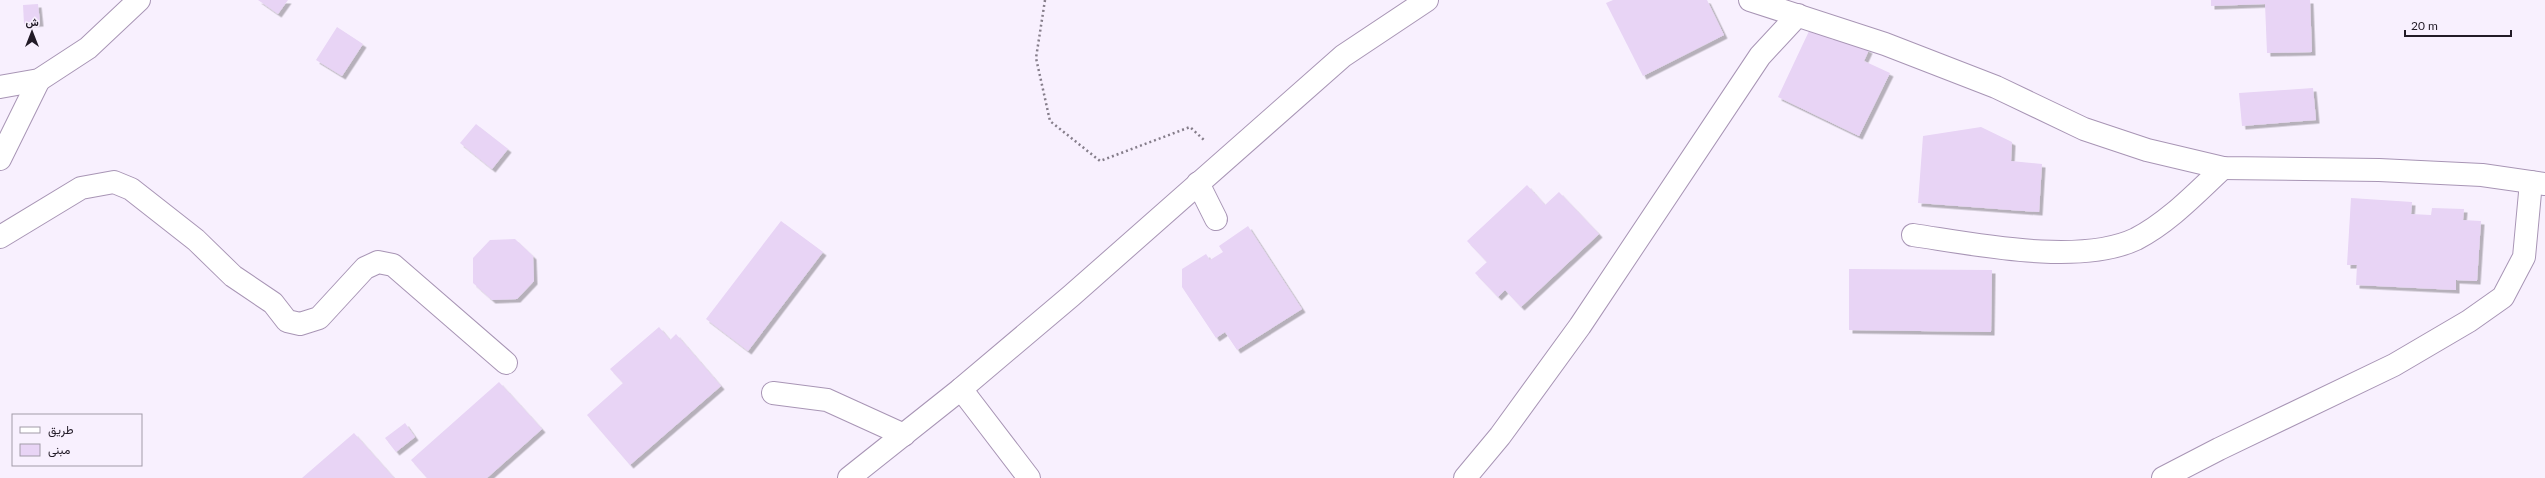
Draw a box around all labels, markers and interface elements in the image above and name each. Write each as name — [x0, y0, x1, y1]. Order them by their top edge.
north arrow — [12, 12, 52, 52]
scale bar — [2405, 12, 2511, 38]
text: ش — [25, 15, 39, 29]
text: 20 m — [2411, 18, 2438, 33]
legend — [12, 414, 142, 466]
text: طريق — [48, 422, 74, 438]
text: مبنى — [48, 442, 70, 458]

